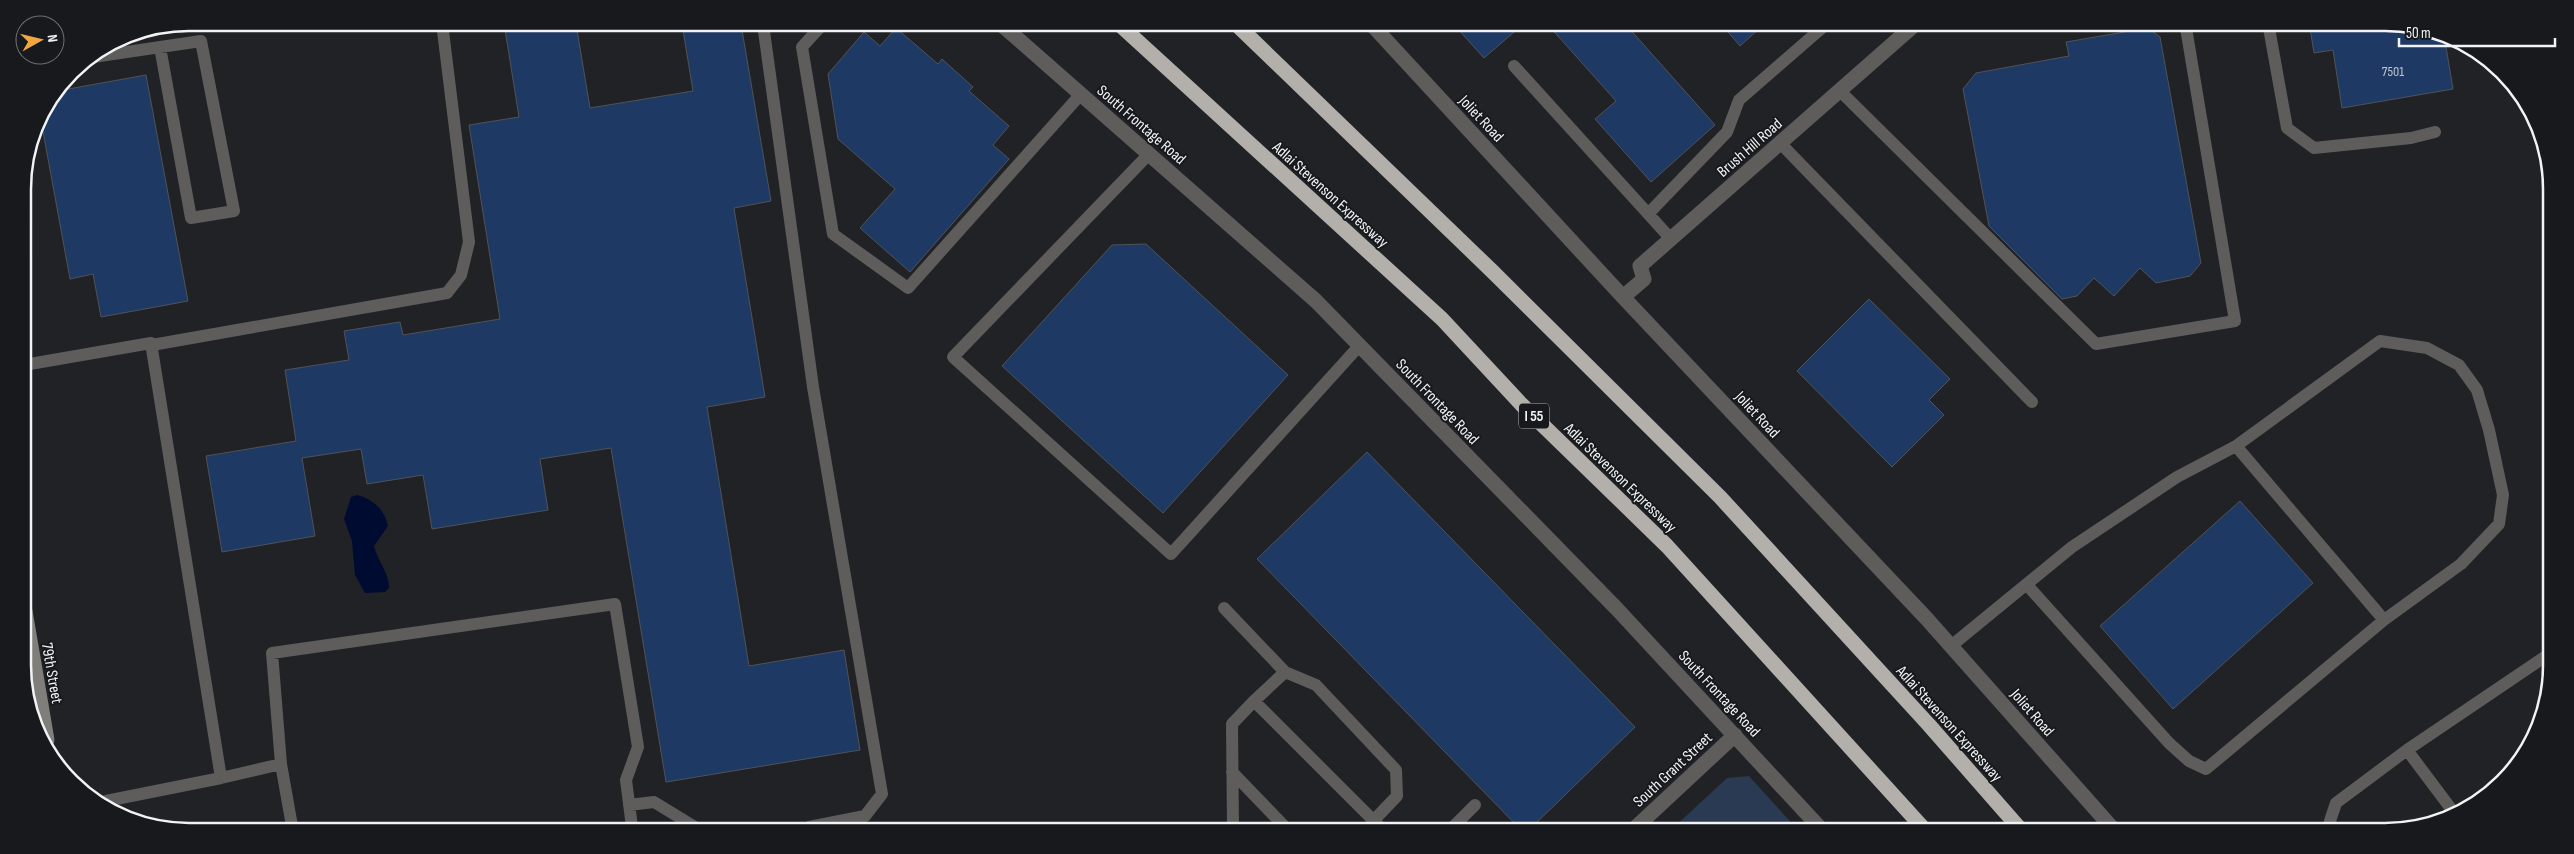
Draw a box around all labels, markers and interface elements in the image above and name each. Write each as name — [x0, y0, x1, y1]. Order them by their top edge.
north arrow — [15, 15, 65, 65]
scale bar — [2399, 15, 2555, 47]
text: 50 m — [2406, 24, 2431, 43]
text: N — [43, 33, 61, 43]
house number: 7501 — [2382, 63, 2404, 80]
street label: South Frontage Road — [1093, 81, 1189, 169]
street label: Joliet Road — [1454, 91, 1507, 146]
street label: Brush Hill Road — [1714, 115, 1786, 181]
street label: Adlai Stevenson Expressway — [1267, 137, 1392, 252]
street label: South Frontage Road — [1391, 355, 1482, 449]
street label: Joliet Road — [1730, 387, 1783, 442]
road number: I 55 — [1519, 404, 1549, 428]
street label: Adlai Stevenson Expressway — [1559, 419, 1680, 537]
street label: 79th Street — [37, 641, 66, 705]
street label: South Frontage Road — [1674, 647, 1764, 741]
street label: Adlai Stevenson Expressway — [1891, 661, 2006, 786]
street label: Joliet Road — [2005, 685, 2058, 741]
street label: South Grant Street — [1630, 729, 1717, 812]

